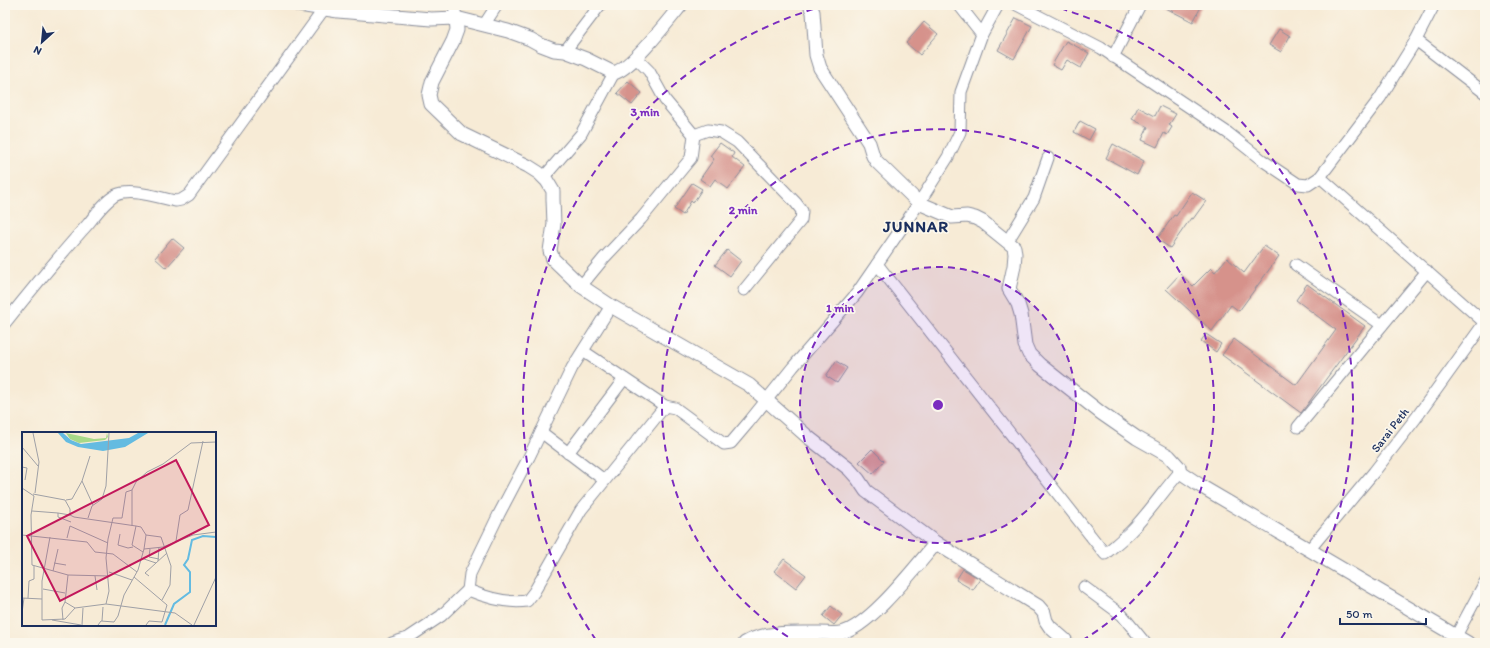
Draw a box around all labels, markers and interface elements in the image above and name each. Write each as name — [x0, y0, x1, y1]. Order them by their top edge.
north arrow — [22, 22, 62, 62]
text: N — [31, 43, 44, 58]
text: 3 min — [631, 105, 660, 119]
text: 2 min — [729, 203, 758, 217]
district label: JUNNAR — [882, 217, 949, 236]
text: 1 min — [826, 301, 855, 315]
centre of rings — [931, 398, 945, 412]
street label: Sarai Peth — [1368, 404, 1412, 455]
inset map — [22, 432, 216, 626]
scale bar — [1340, 600, 1426, 626]
text: 50 m — [1346, 607, 1372, 621]

